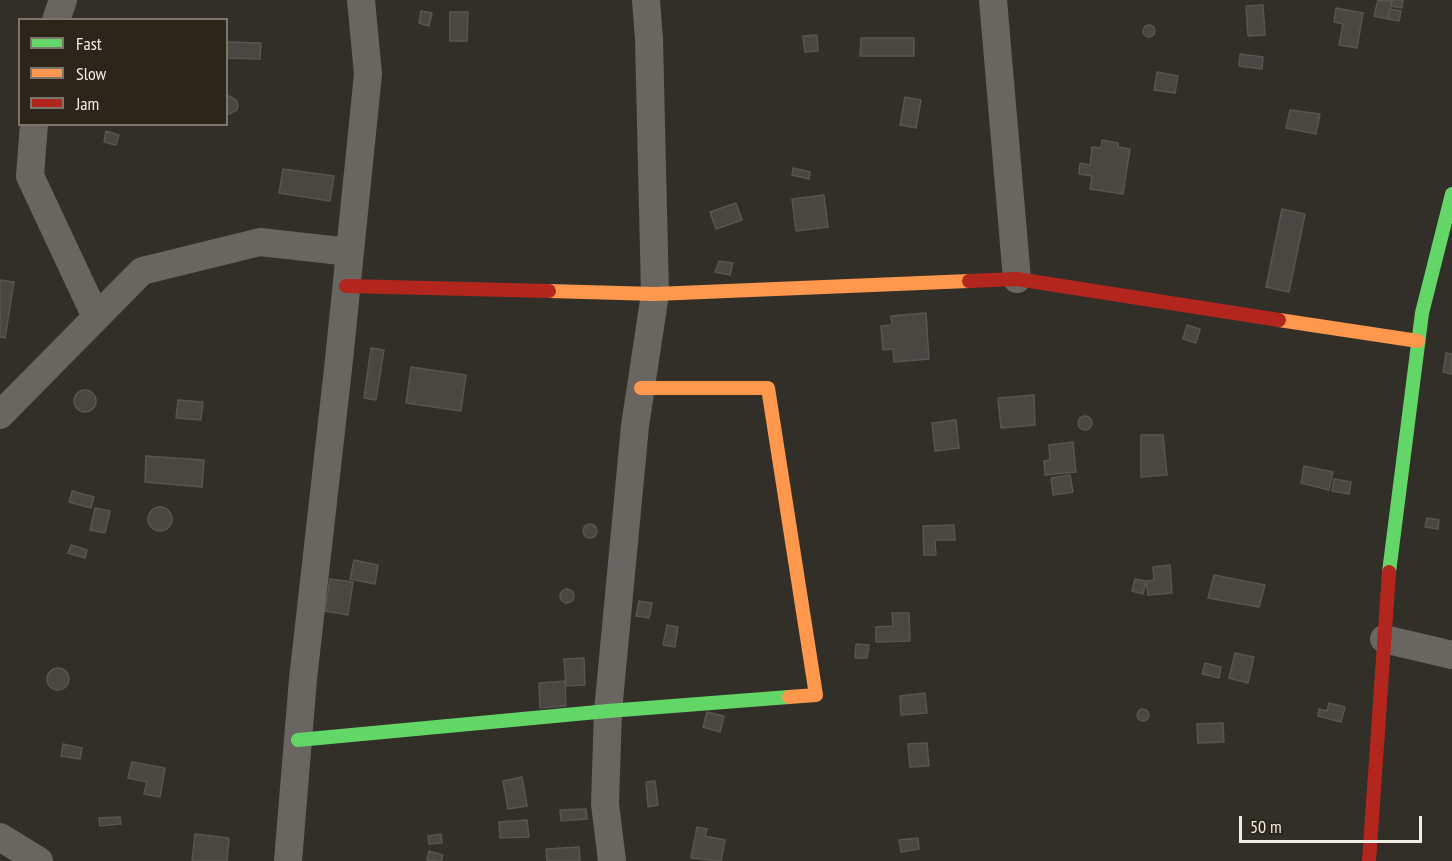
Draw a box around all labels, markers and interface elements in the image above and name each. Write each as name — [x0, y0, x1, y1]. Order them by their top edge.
legend — [18, 18, 228, 126]
text: Fast — [76, 32, 102, 55]
text: Slow — [76, 62, 106, 85]
text: Jam — [76, 92, 99, 115]
scale bar — [1242, 804, 1425, 842]
text: 50 m — [1250, 815, 1282, 838]

